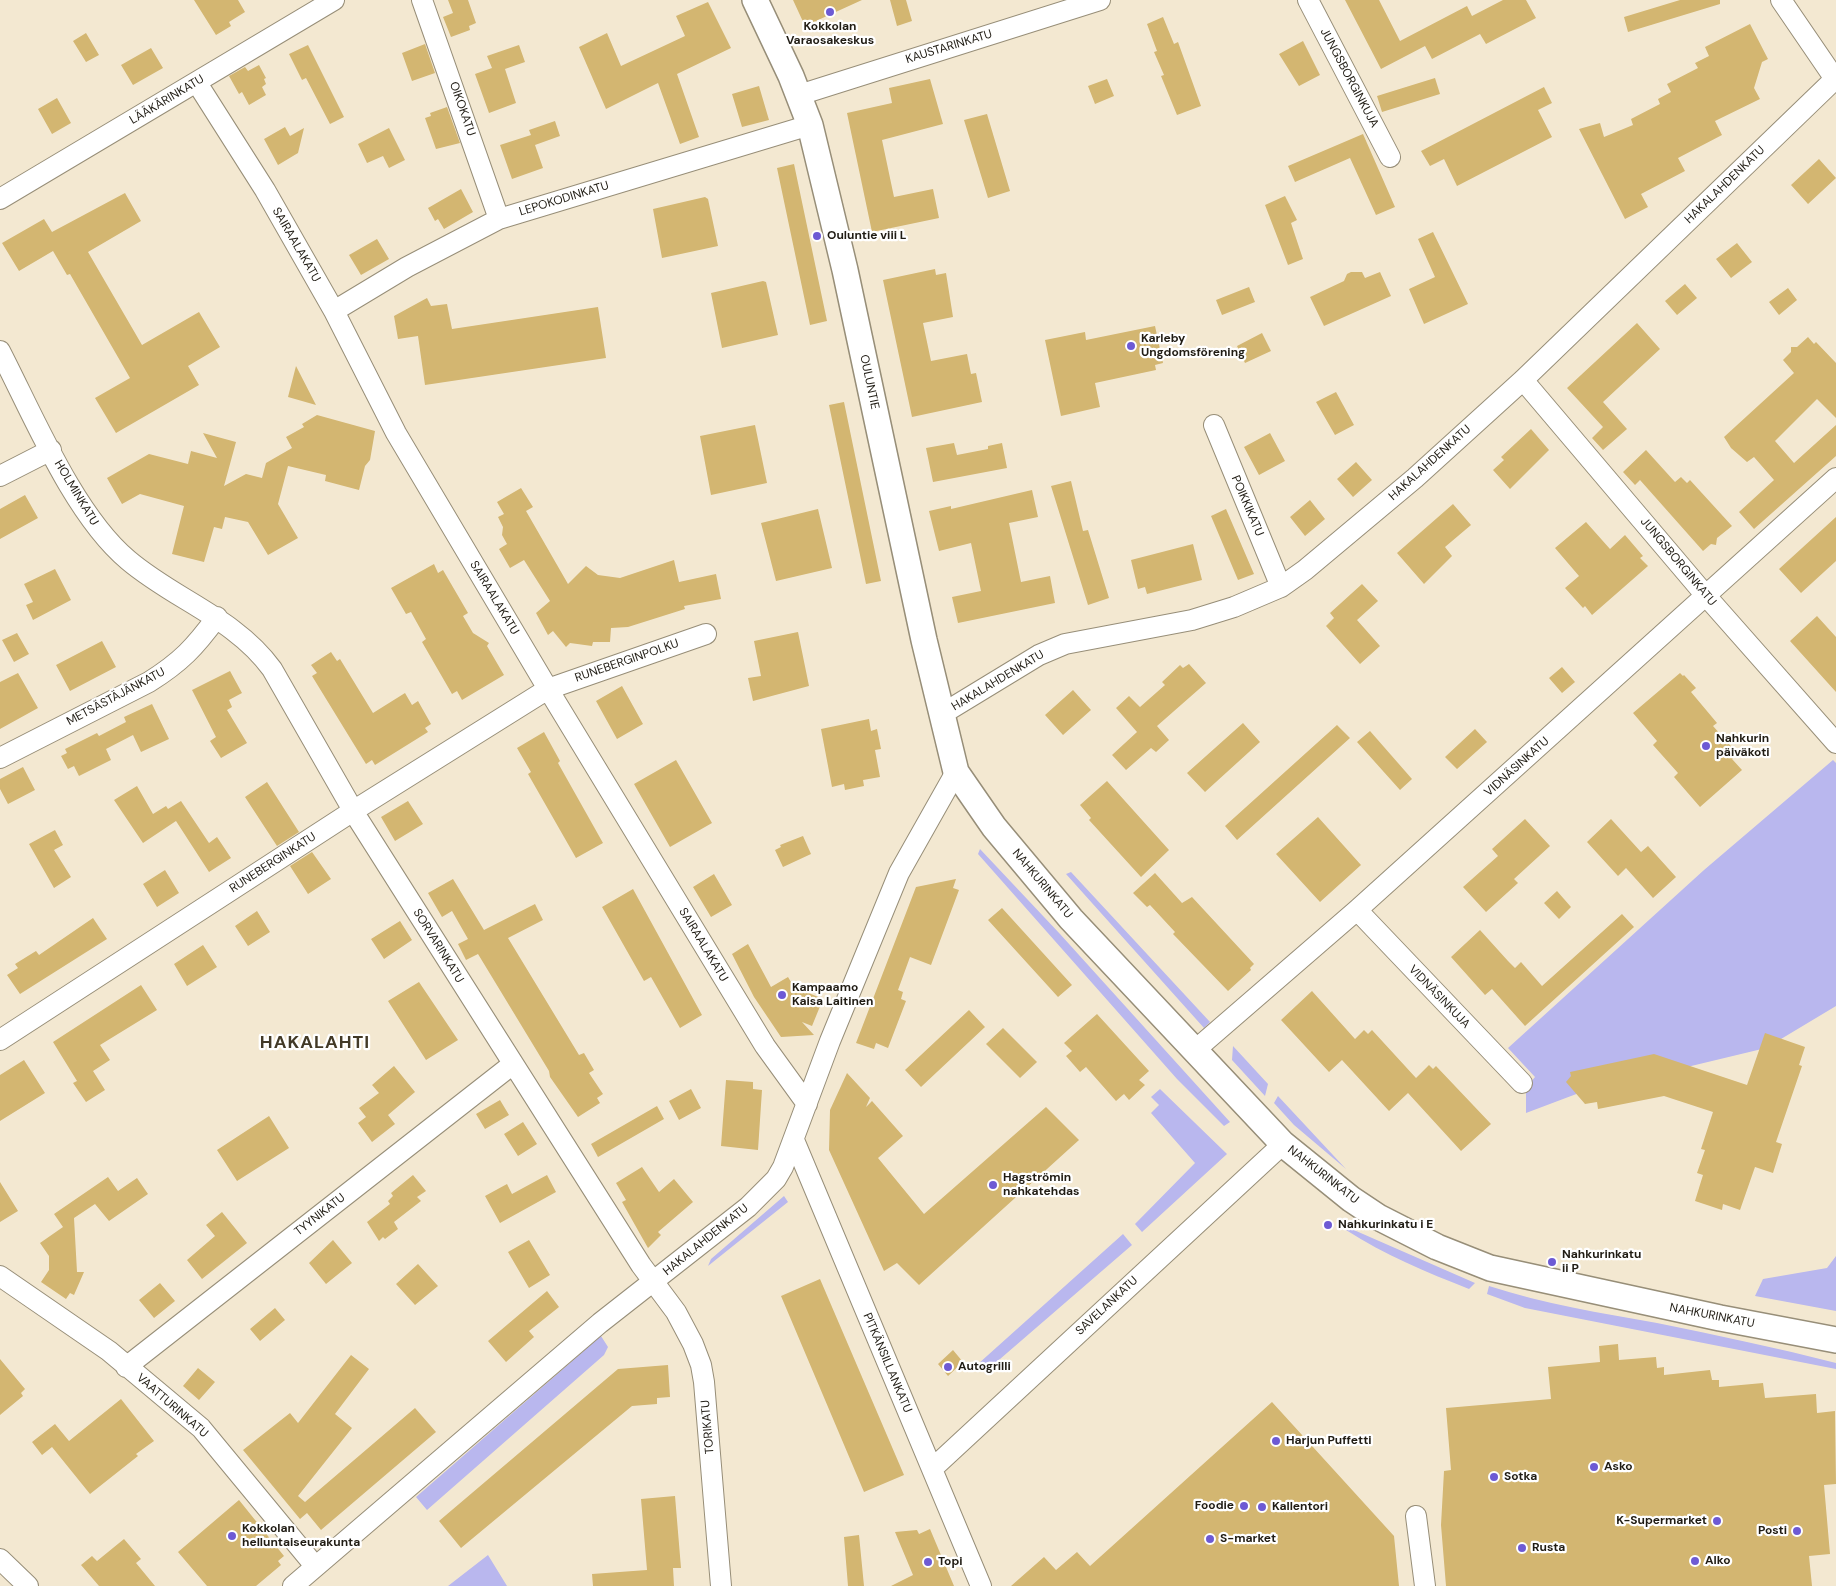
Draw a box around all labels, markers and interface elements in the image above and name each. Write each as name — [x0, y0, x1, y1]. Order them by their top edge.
marker: Kokkolan Varaosakeskus — [824, 6, 836, 18]
place label: Kokkolan Varaosakeskus — [786, 20, 874, 48]
street label: JUNGSBORGINKUJA — [1317, 26, 1381, 130]
street label: KAUSTARINKATU — [904, 27, 994, 67]
street label: LÄÄKÄRINKATU — [127, 72, 207, 128]
street label: OIKOKATU — [446, 80, 478, 138]
street label: HAKALAHDENKATU — [1682, 143, 1768, 227]
street label: LEPOKODINKATU — [517, 179, 611, 219]
street label: SAIRAALAKATU — [269, 205, 323, 285]
place label: Ouluntie viii L — [827, 229, 906, 243]
marker: Ouluntie viii L — [811, 230, 823, 242]
place label: Karleby Ungdomsförening — [1141, 332, 1245, 360]
marker: Karleby Ungdomsförening — [1125, 340, 1137, 352]
street label: OULUNTIE — [856, 353, 882, 411]
street label: HAKALAHDENKATU — [1386, 422, 1474, 504]
street label: HOLMINKATU — [51, 458, 101, 528]
street label: POIKKIKATU — [1228, 474, 1266, 538]
street label: JUNGSBORGINKATU — [1637, 515, 1719, 609]
street label: SAIRAALAKATU — [466, 558, 522, 638]
street label: RUNEBERGINPOLKU — [573, 636, 681, 686]
street label: HAKALAHDENKATU — [949, 648, 1047, 714]
street label: METSÄSTÄJÄNKATU — [64, 665, 168, 729]
place label: Nahkurin päiväkoti — [1716, 732, 1770, 760]
street label: VIDNÄSINKATU — [1482, 734, 1552, 800]
marker: Nahkurin päiväkoti — [1700, 740, 1712, 752]
street label: RUNEBERGINKATU — [227, 830, 319, 896]
street label: NAHKURINKATU — [1009, 846, 1075, 922]
street label: SAIRAALAKATU — [675, 905, 731, 985]
street label: SORVARINKATU — [409, 906, 467, 986]
street label: VIDNÄSINKUJA — [1405, 963, 1473, 1031]
place label: Kampaamo Kaisa Laitinen — [792, 981, 873, 1009]
marker: Kampaamo Kaisa Laitinen — [776, 989, 788, 1001]
district label: HAKALAHTI — [259, 1032, 371, 1054]
street label: NAHKURINKATU — [1285, 1143, 1361, 1207]
place label: Hagströmin nahkatehdas — [1003, 1171, 1079, 1199]
marker: Hagströmin nahkatehdas — [987, 1179, 999, 1191]
street label: TYYNIKATU — [292, 1191, 348, 1239]
street label: HAKALAHDENKATU — [660, 1201, 752, 1279]
place label: Nahkurinkatu i E — [1338, 1218, 1433, 1232]
marker: Nahkurinkatu i E — [1322, 1219, 1334, 1231]
place label: Nahkurinkatu ii P — [1562, 1248, 1641, 1276]
marker: Nahkurinkatu ii P — [1546, 1256, 1558, 1268]
street label: SAVELANKATU — [1073, 1274, 1141, 1338]
street label: NAHKURINKATU — [1668, 1301, 1756, 1331]
street label: PITKÄNSILLANKATU — [859, 1311, 915, 1415]
place label: Autogrilli — [958, 1360, 1011, 1374]
marker: Autogrilli — [942, 1361, 954, 1373]
street label: VAATTURINKATU — [133, 1371, 211, 1441]
street label: TORIKATU — [698, 1399, 718, 1455]
place label: Harjun Puffetti — [1286, 1434, 1372, 1448]
marker: Harjun Puffetti — [1270, 1435, 1282, 1447]
place label: Asko — [1604, 1460, 1633, 1474]
marker: Asko — [1588, 1461, 1600, 1473]
place label: Sotka — [1504, 1470, 1537, 1484]
marker: Sotka — [1488, 1471, 1500, 1483]
place label: Foodie — [1195, 1499, 1234, 1513]
marker: Foodie — [1238, 1500, 1250, 1512]
place label: Kallentori — [1272, 1500, 1328, 1514]
marker: Kallentori — [1256, 1501, 1268, 1513]
place label: K-Supermarket — [1616, 1514, 1707, 1528]
marker: K-Supermarket — [1711, 1515, 1723, 1527]
place label: Kokkolan helluntaiseurakunta — [242, 1522, 360, 1550]
place label: Posti — [1758, 1524, 1787, 1538]
marker: Posti — [1791, 1525, 1803, 1537]
marker: Kokkolan helluntaiseurakunta — [226, 1530, 238, 1542]
place label: S-market — [1220, 1532, 1276, 1546]
marker: S-market — [1204, 1533, 1216, 1545]
place label: Rusta — [1532, 1541, 1565, 1555]
marker: Rusta — [1516, 1542, 1528, 1554]
place label: Alko — [1705, 1554, 1730, 1568]
place label: Topi — [938, 1555, 963, 1569]
marker: Alko — [1689, 1555, 1701, 1567]
marker: Topi — [922, 1556, 934, 1568]

